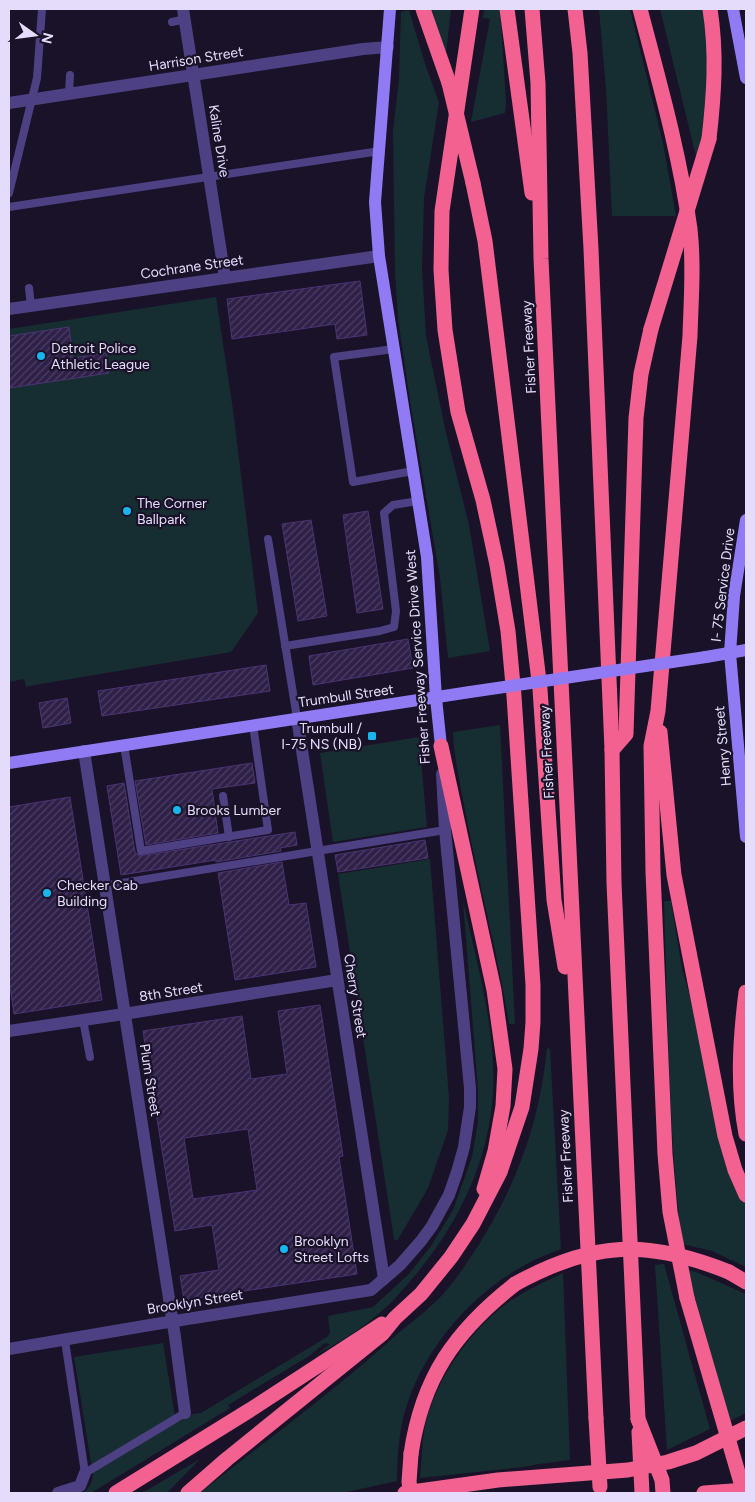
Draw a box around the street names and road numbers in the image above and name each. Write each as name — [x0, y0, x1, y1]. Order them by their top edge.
street label: Harrison Street — [148, 43, 244, 75]
street label: Kaline Drive — [205, 104, 233, 179]
street label: Cochrane Street — [140, 251, 244, 283]
street label: Fisher Freeway — [518, 299, 540, 394]
street label: I- 75 Service Drive — [708, 527, 738, 643]
street label: Fisher Freeway Service Drive West — [402, 549, 434, 765]
street label: Trumbull Street — [297, 681, 395, 711]
street label: Fisher Freeway — [536, 704, 558, 799]
street label: Henry Street — [711, 705, 735, 787]
street label: Cherry Street — [340, 953, 370, 1039]
street label: 8th Street — [138, 979, 204, 1005]
street label: Plum Street — [136, 1042, 164, 1118]
street label: Fisher Freeway — [555, 1108, 577, 1203]
street label: Brooklyn Street — [146, 1286, 244, 1318]

